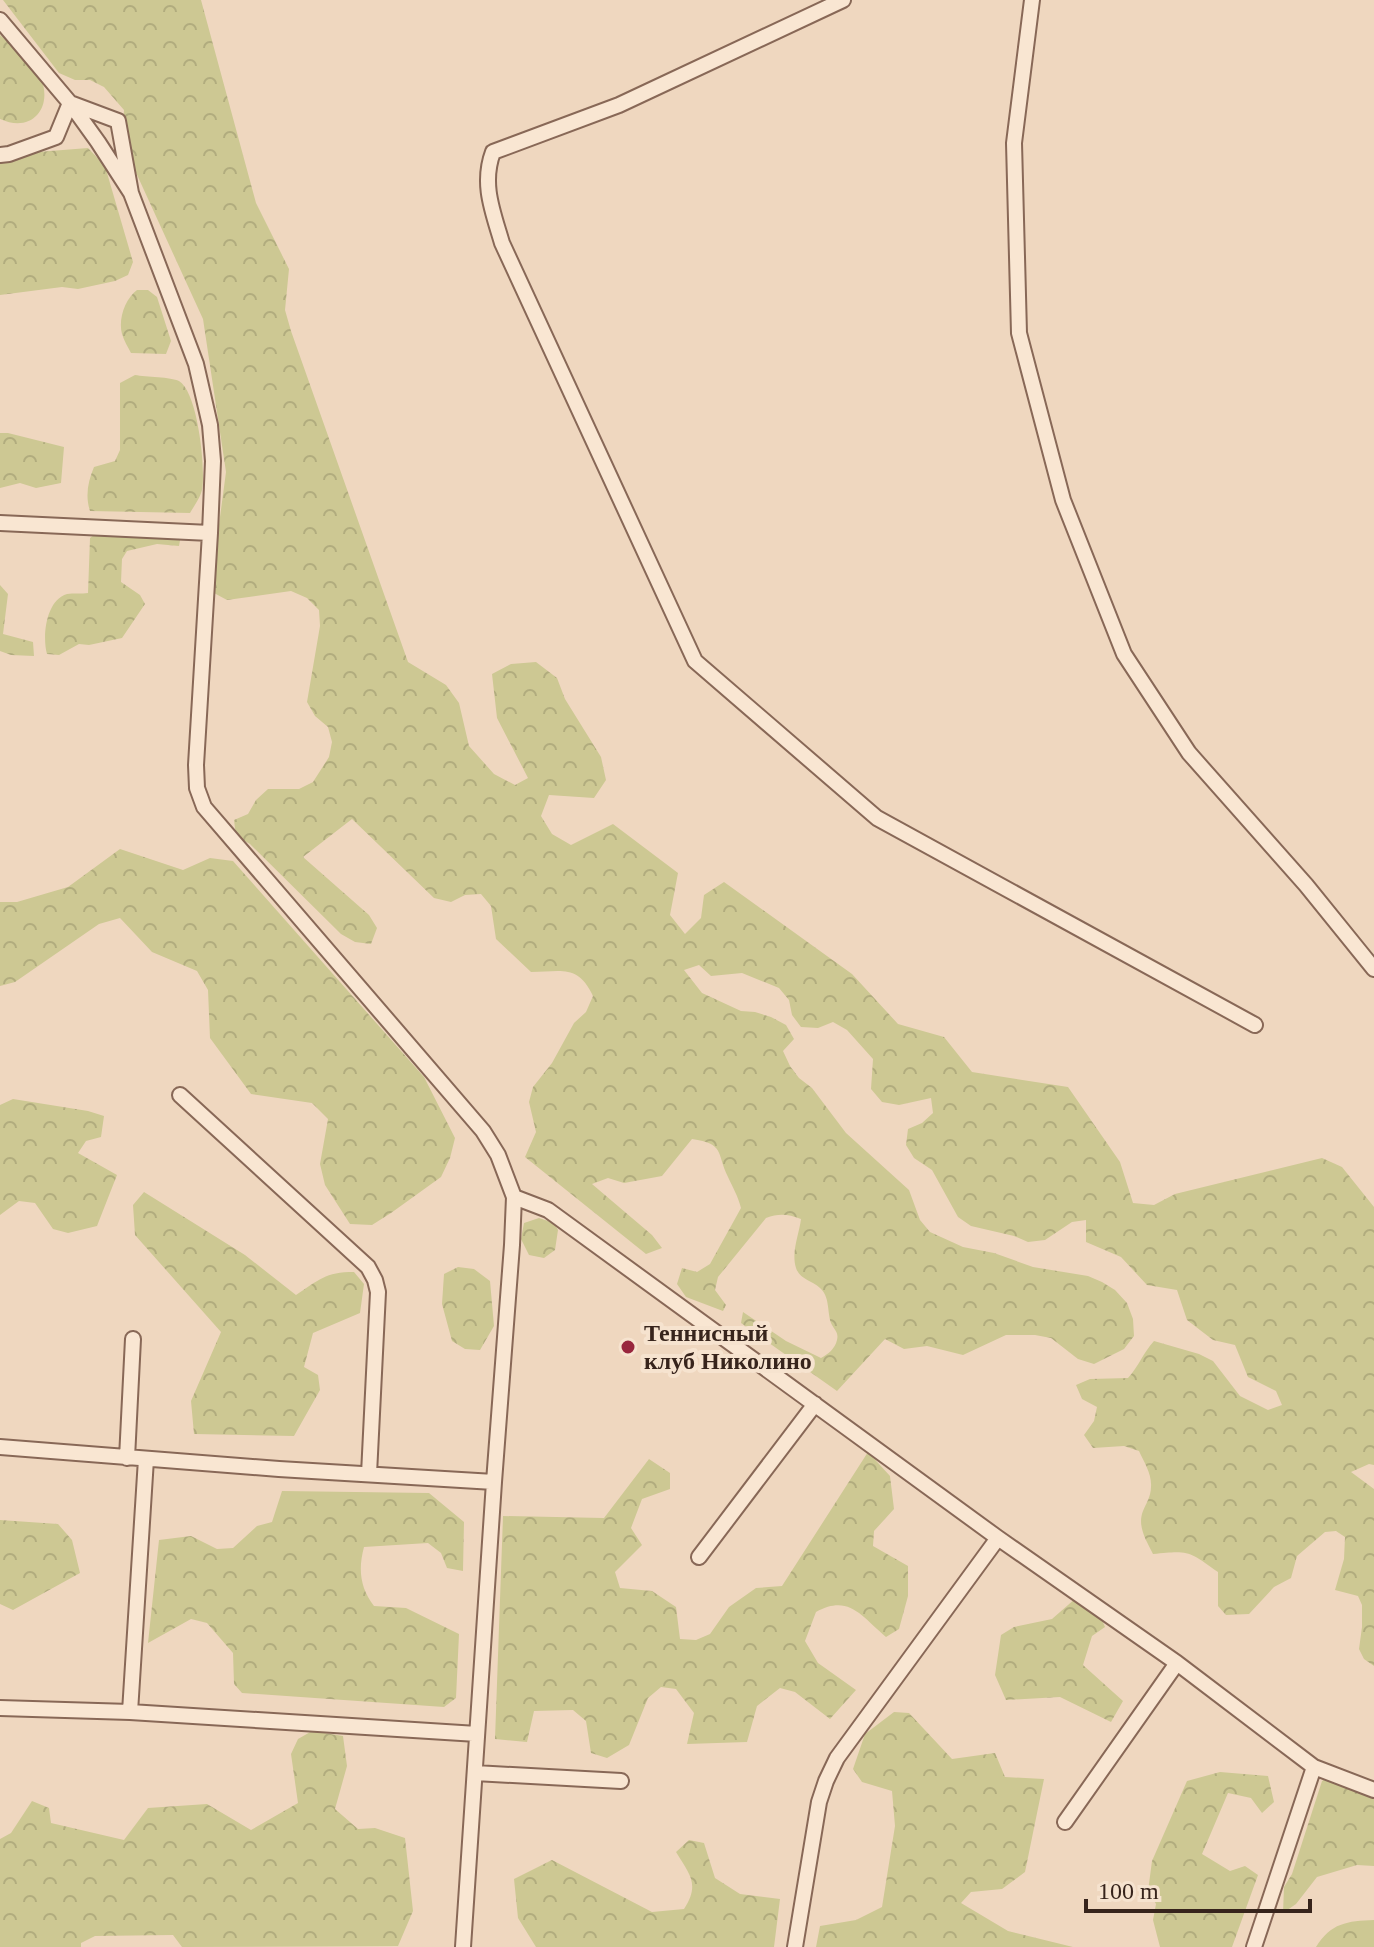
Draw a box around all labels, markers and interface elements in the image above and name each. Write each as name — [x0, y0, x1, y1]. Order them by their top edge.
place label: Теннисный клуб Николино — [644, 1320, 812, 1374]
marker: Теннисный клуб Николино — [619, 1338, 637, 1356]
scale bar — [1086, 1863, 1310, 1913]
text: 100 m — [1098, 1878, 1159, 1904]

